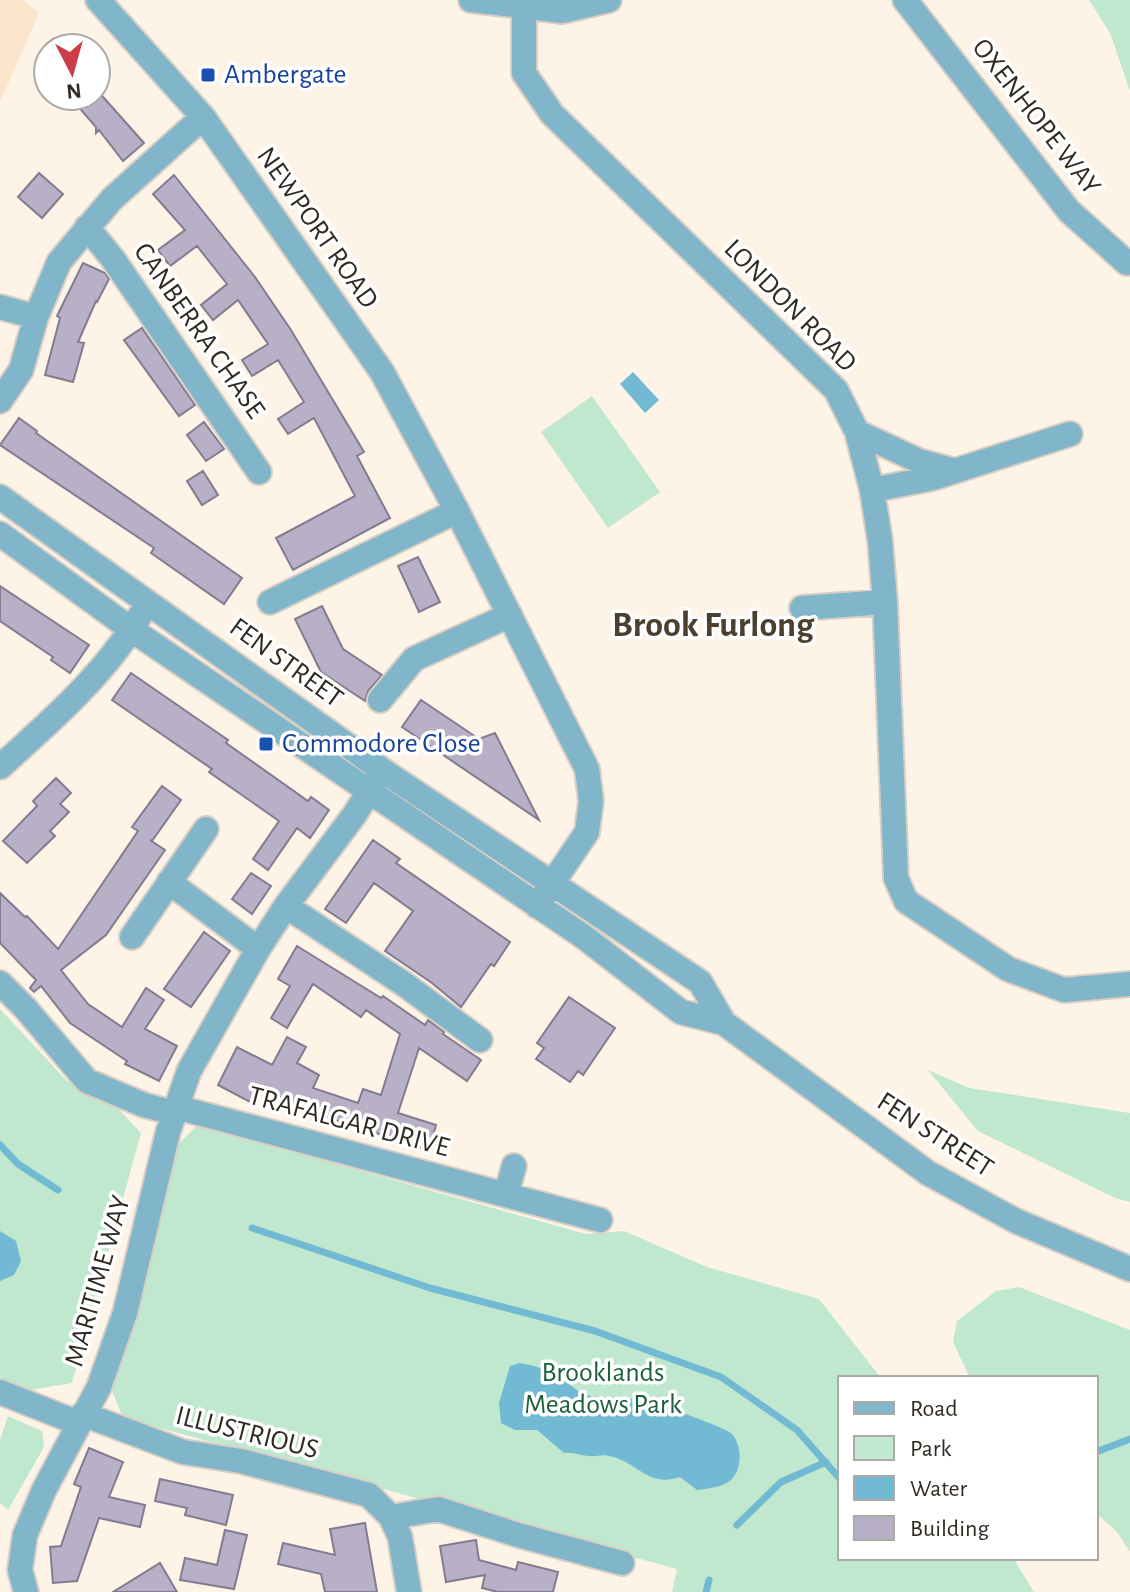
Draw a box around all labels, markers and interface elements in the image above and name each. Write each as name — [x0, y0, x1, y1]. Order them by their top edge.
north arrow — [32, 32, 112, 112]
street label: OXENHOPE WAY — [967, 34, 1106, 200]
place label: Ambergate — [224, 61, 346, 89]
marker: Ambergate — [199, 66, 217, 84]
text: N — [65, 79, 83, 103]
street label: NEWPORT ROAD — [251, 142, 383, 314]
street label: LONDON ROAD — [719, 235, 861, 377]
street label: CANBERRA CHASE — [128, 238, 270, 424]
district label: Brook Furlong — [612, 607, 815, 643]
street label: FEN STREET — [224, 613, 348, 713]
place label: Commodore Close — [282, 730, 481, 758]
marker: Commodore Close — [257, 735, 275, 753]
street label: TRAFALGAR DRIVE — [245, 1082, 453, 1162]
street label: FEN STREET — [872, 1087, 998, 1183]
street label: MARITIME WAY — [60, 1192, 136, 1370]
park label: Brooklands Meadows Park — [524, 1359, 682, 1419]
legend — [838, 1376, 1098, 1560]
text: Road — [910, 1397, 958, 1421]
street label: ILLUSTRIOUS — [173, 1402, 321, 1464]
text: Park — [910, 1437, 951, 1461]
text: Water — [910, 1477, 968, 1501]
text: Building — [910, 1517, 989, 1541]

